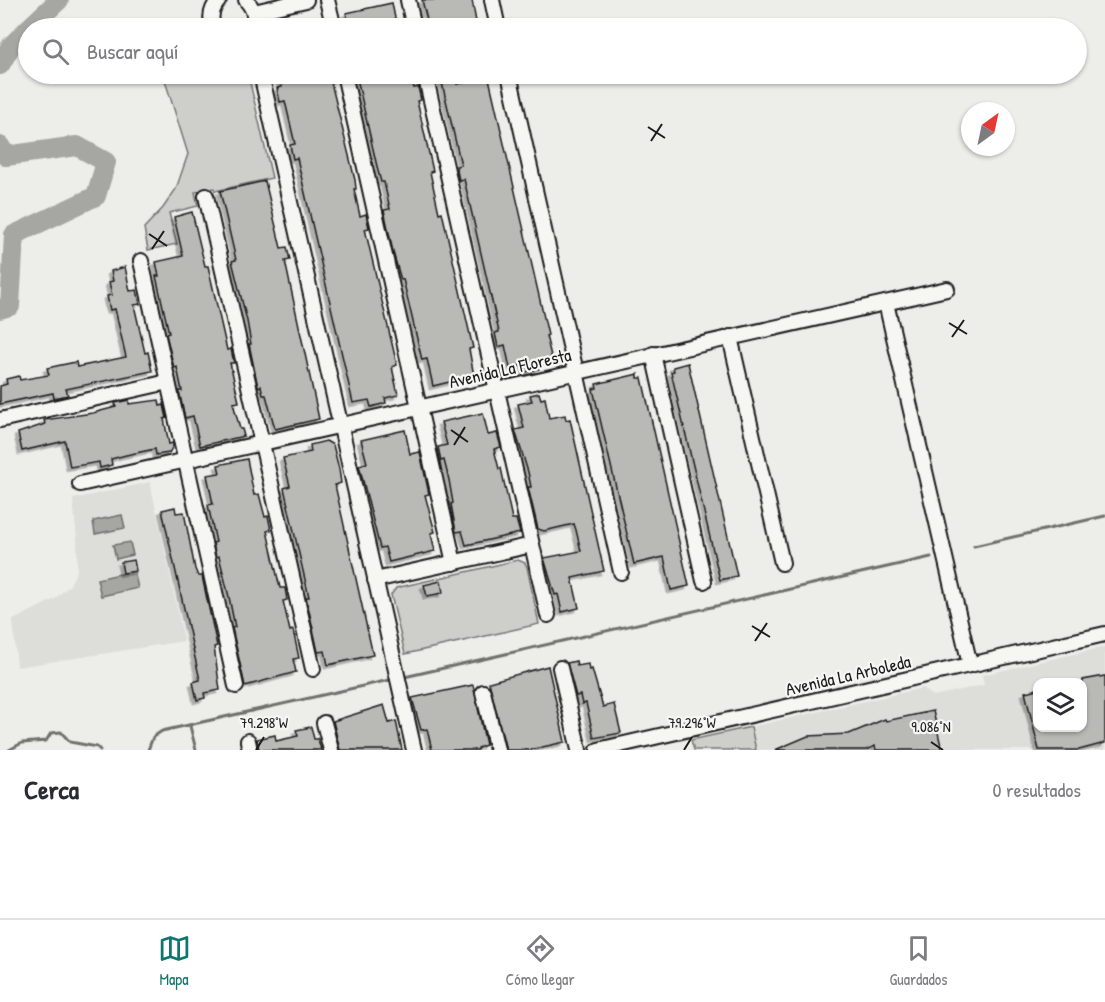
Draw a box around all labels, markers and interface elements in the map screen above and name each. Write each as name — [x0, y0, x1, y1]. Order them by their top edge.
search box — [18, 18, 1087, 84]
icon: search — [39, 35, 72, 68]
text: Buscar aquí — [87, 36, 179, 66]
north arrow — [961, 102, 1015, 156]
street label: Avenida La Floresta — [447, 342, 573, 394]
street label: Avenida La Arboleda — [783, 648, 913, 702]
map controls — [1033, 678, 1087, 732]
button: layers — [1033, 678, 1087, 732]
text: 79.298°W — [240, 712, 289, 733]
text: 79.296°W — [668, 712, 716, 733]
text: 9.086°N — [911, 716, 951, 737]
text: Cerca — [24, 772, 79, 807]
text: 0 resultados — [992, 776, 1081, 803]
tab: Mapa — [158, 932, 191, 990]
tab: Cómo llegar — [506, 932, 575, 990]
tab: Guardados — [890, 932, 947, 990]

